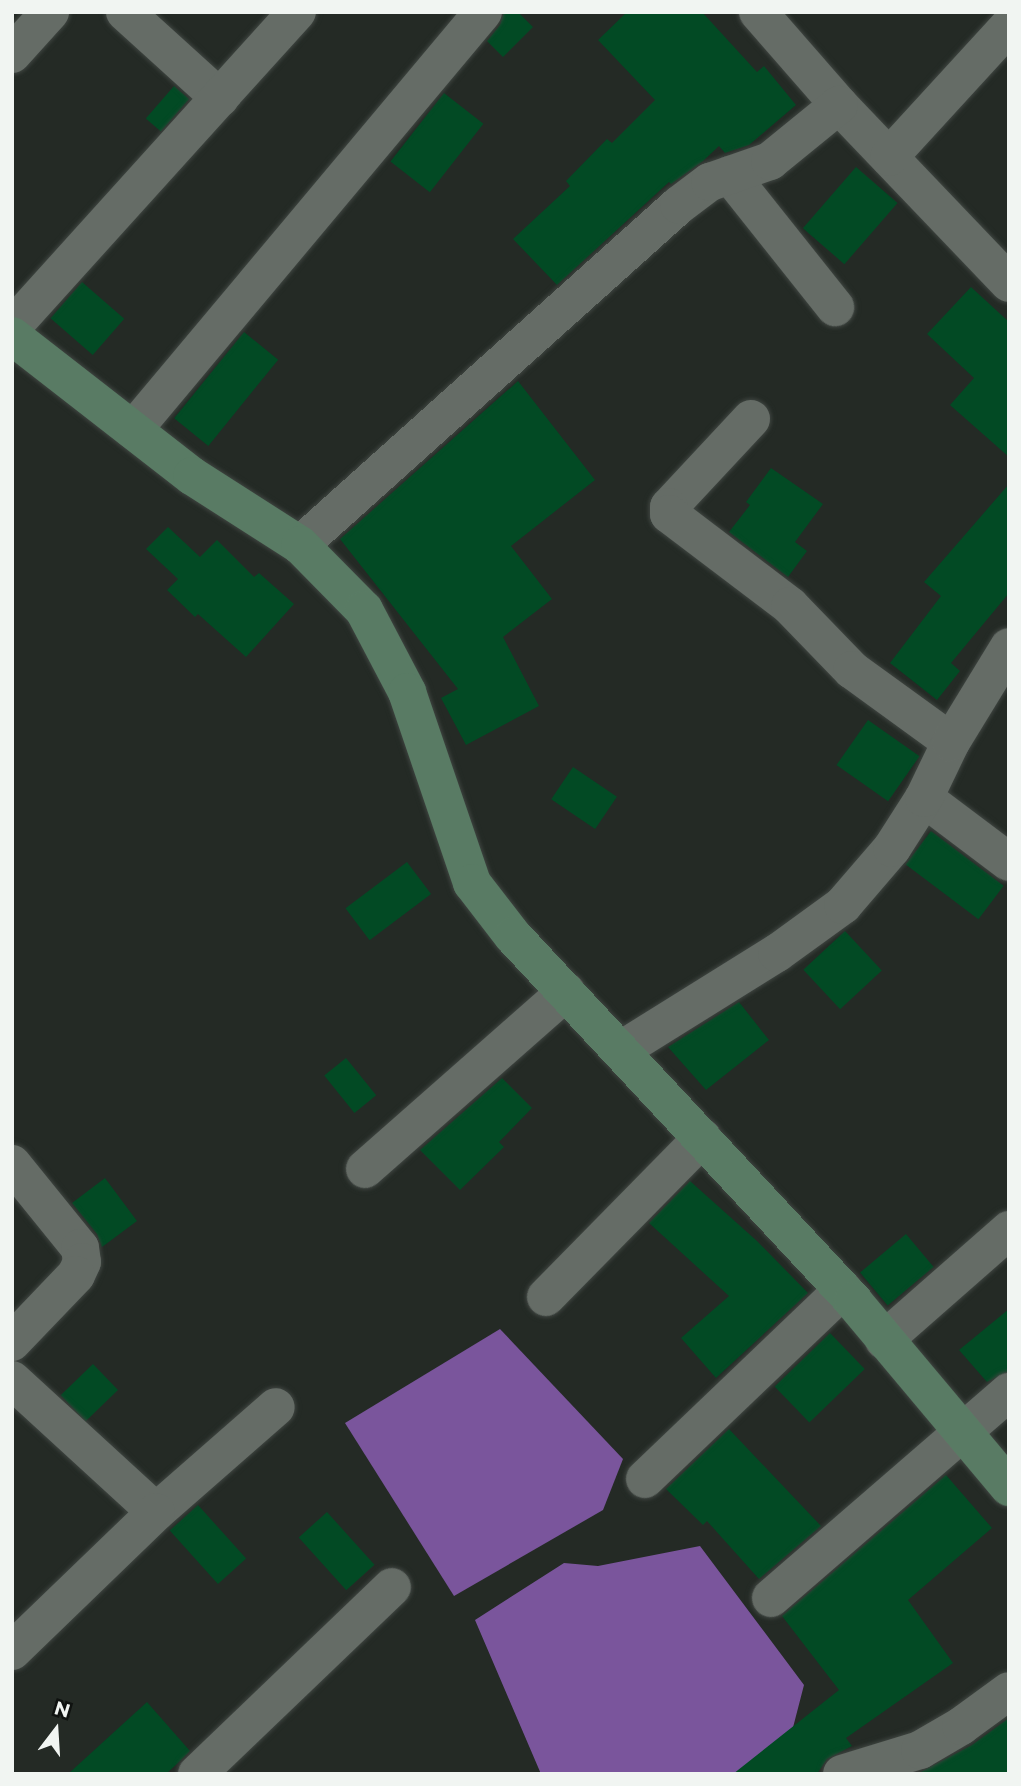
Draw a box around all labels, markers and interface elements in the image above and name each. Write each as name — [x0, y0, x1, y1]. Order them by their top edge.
north arrow — [21, 1695, 91, 1765]
text: N — [52, 1696, 73, 1723]

